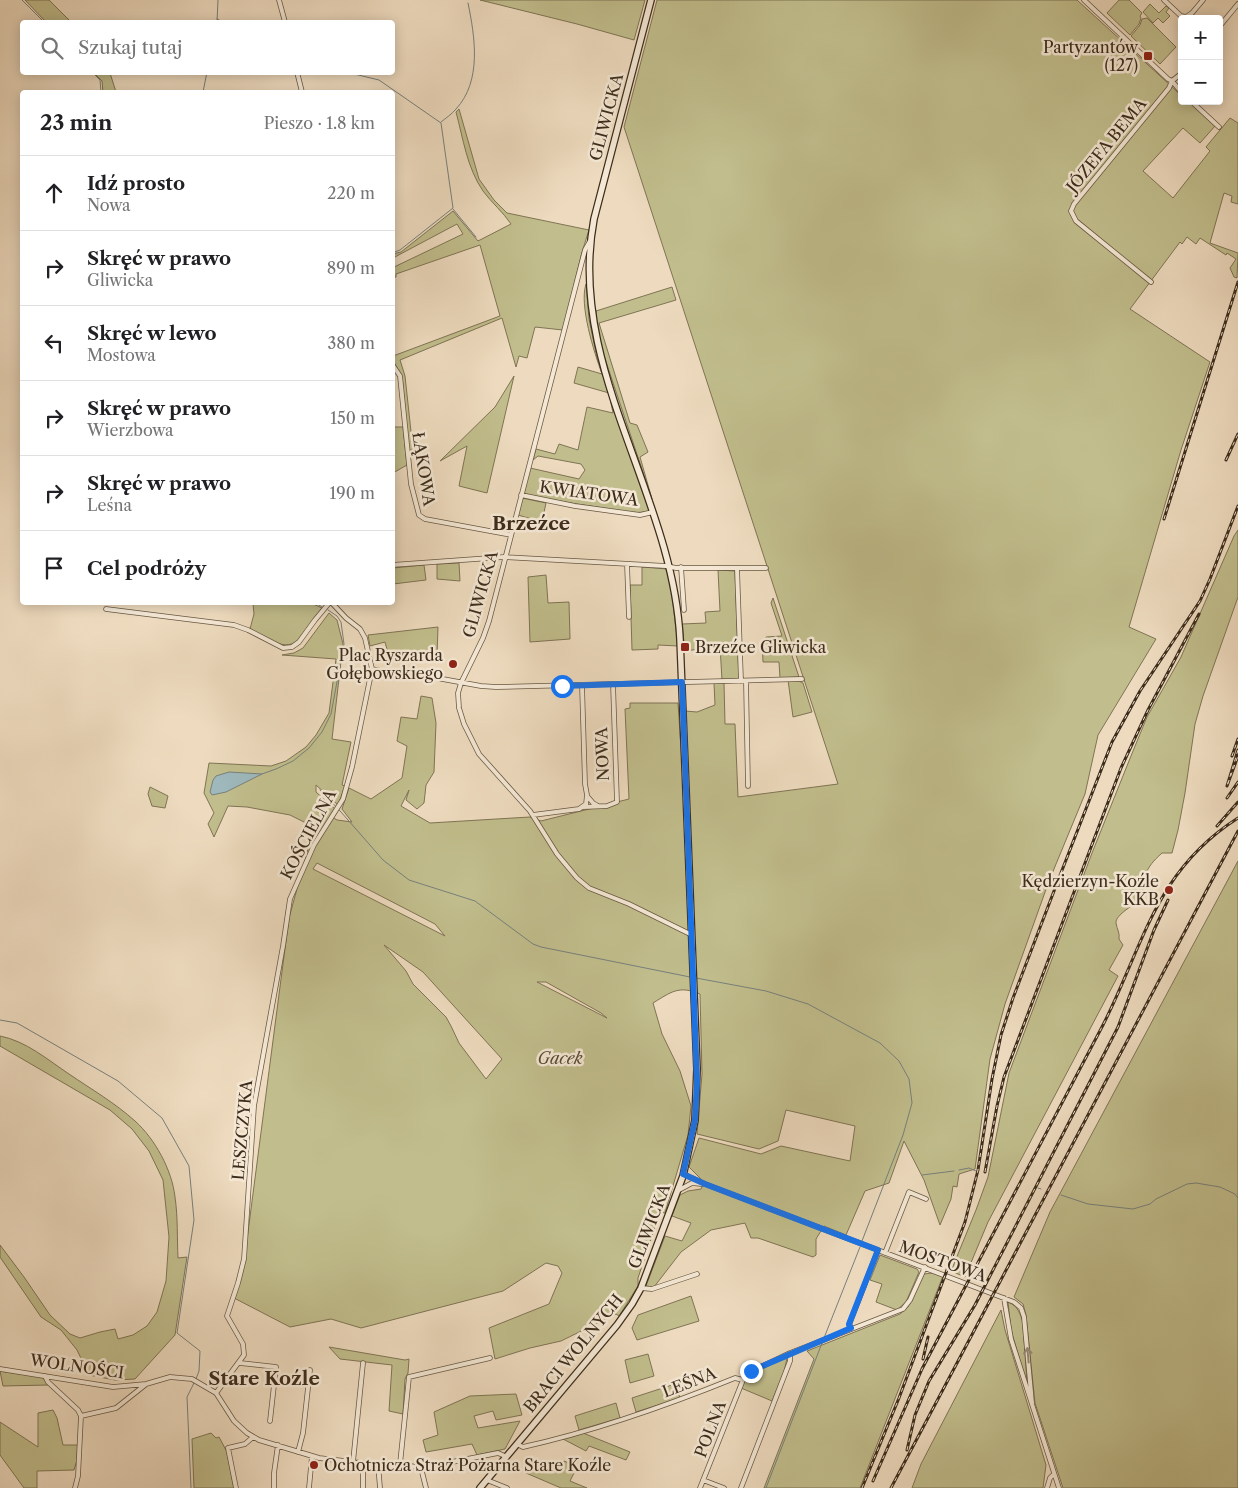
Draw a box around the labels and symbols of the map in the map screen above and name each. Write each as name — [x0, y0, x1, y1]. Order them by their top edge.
place label: Partyzantów (127) — [1043, 37, 1139, 75]
marker: Partyzantów (127) — [1142, 50, 1154, 62]
street label: GLIWICKA — [585, 70, 628, 163]
street label: JÓZEFA BEMA — [1060, 93, 1151, 199]
street label: ŁĄKOWA — [408, 430, 440, 509]
street label: KWIATOWA — [538, 476, 641, 510]
district label: Brzeźce — [492, 512, 570, 535]
street label: GLIWICKA — [458, 547, 502, 640]
place label: Brzeźce Gliwicka — [695, 637, 827, 657]
marker: Brzeźce Gliwicka — [679, 641, 691, 653]
place label: Plac Ryszarda Gołębowskiego — [326, 645, 444, 683]
marker: Plac Ryszarda Gołębowskiego — [447, 658, 459, 670]
route start — [551, 675, 574, 698]
street label: NOWA — [591, 726, 613, 781]
street label: KOŚCIELNA — [276, 784, 341, 883]
place label: Kędzierzyn-Koźle KKB — [1021, 871, 1159, 909]
marker: Kędzierzyn-Koźle KKB — [1163, 884, 1175, 896]
park label: Gacek — [537, 1048, 583, 1068]
street label: LESZCZYKA — [228, 1078, 256, 1181]
street label: GLIWICKA — [624, 1180, 675, 1271]
street label: MOSTOWA — [896, 1236, 991, 1286]
street label: BRACI WOLNYCH — [519, 1290, 627, 1416]
one-way arrow — [1023, 1347, 1032, 1363]
street label: WOLNOŚCI — [28, 1349, 125, 1383]
route end — [740, 1360, 763, 1383]
street label: LEŚNA — [659, 1362, 720, 1401]
district label: Stare Koźle — [208, 1367, 320, 1390]
street label: POLNA — [690, 1397, 730, 1460]
place label: Ochotnicza Straż Pożarna Stare Koźle — [324, 1455, 611, 1475]
marker: Ochotnicza Straż Pożarna Stare Koźle — [308, 1459, 320, 1471]

